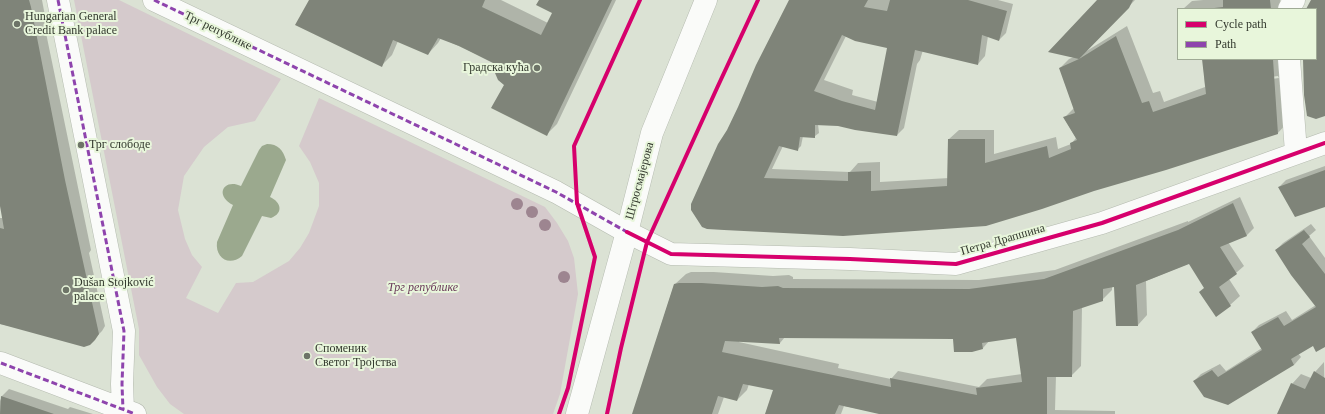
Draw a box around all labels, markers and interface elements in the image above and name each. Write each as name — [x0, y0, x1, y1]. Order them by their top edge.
street label: Трг републике — [182, 8, 254, 54]
legend — [1177, 8, 1317, 60]
place label: Hungarian General Credit Bank palace — [25, 10, 117, 38]
text: Cycle path — [1215, 17, 1267, 31]
marker: Hungarian General Credit Bank palace — [12, 19, 22, 29]
text: Path — [1215, 37, 1236, 51]
place label: Градска кућа — [463, 61, 529, 75]
marker: Градска кућа — [532, 63, 542, 73]
place label: Трг слободе — [89, 138, 150, 152]
marker: Трг слободе — [76, 140, 86, 150]
street label: Штросмајерова — [623, 141, 657, 221]
street label: Петра Драпшина — [959, 221, 1047, 259]
place label: Dušan Stojković palace — [74, 276, 154, 304]
park label: Трг републике — [388, 281, 458, 295]
marker: Dušan Stojković palace — [61, 285, 71, 295]
place label: Споменик Светог Тројства — [315, 342, 397, 370]
marker: Споменик Светог Тројства — [302, 351, 312, 361]

